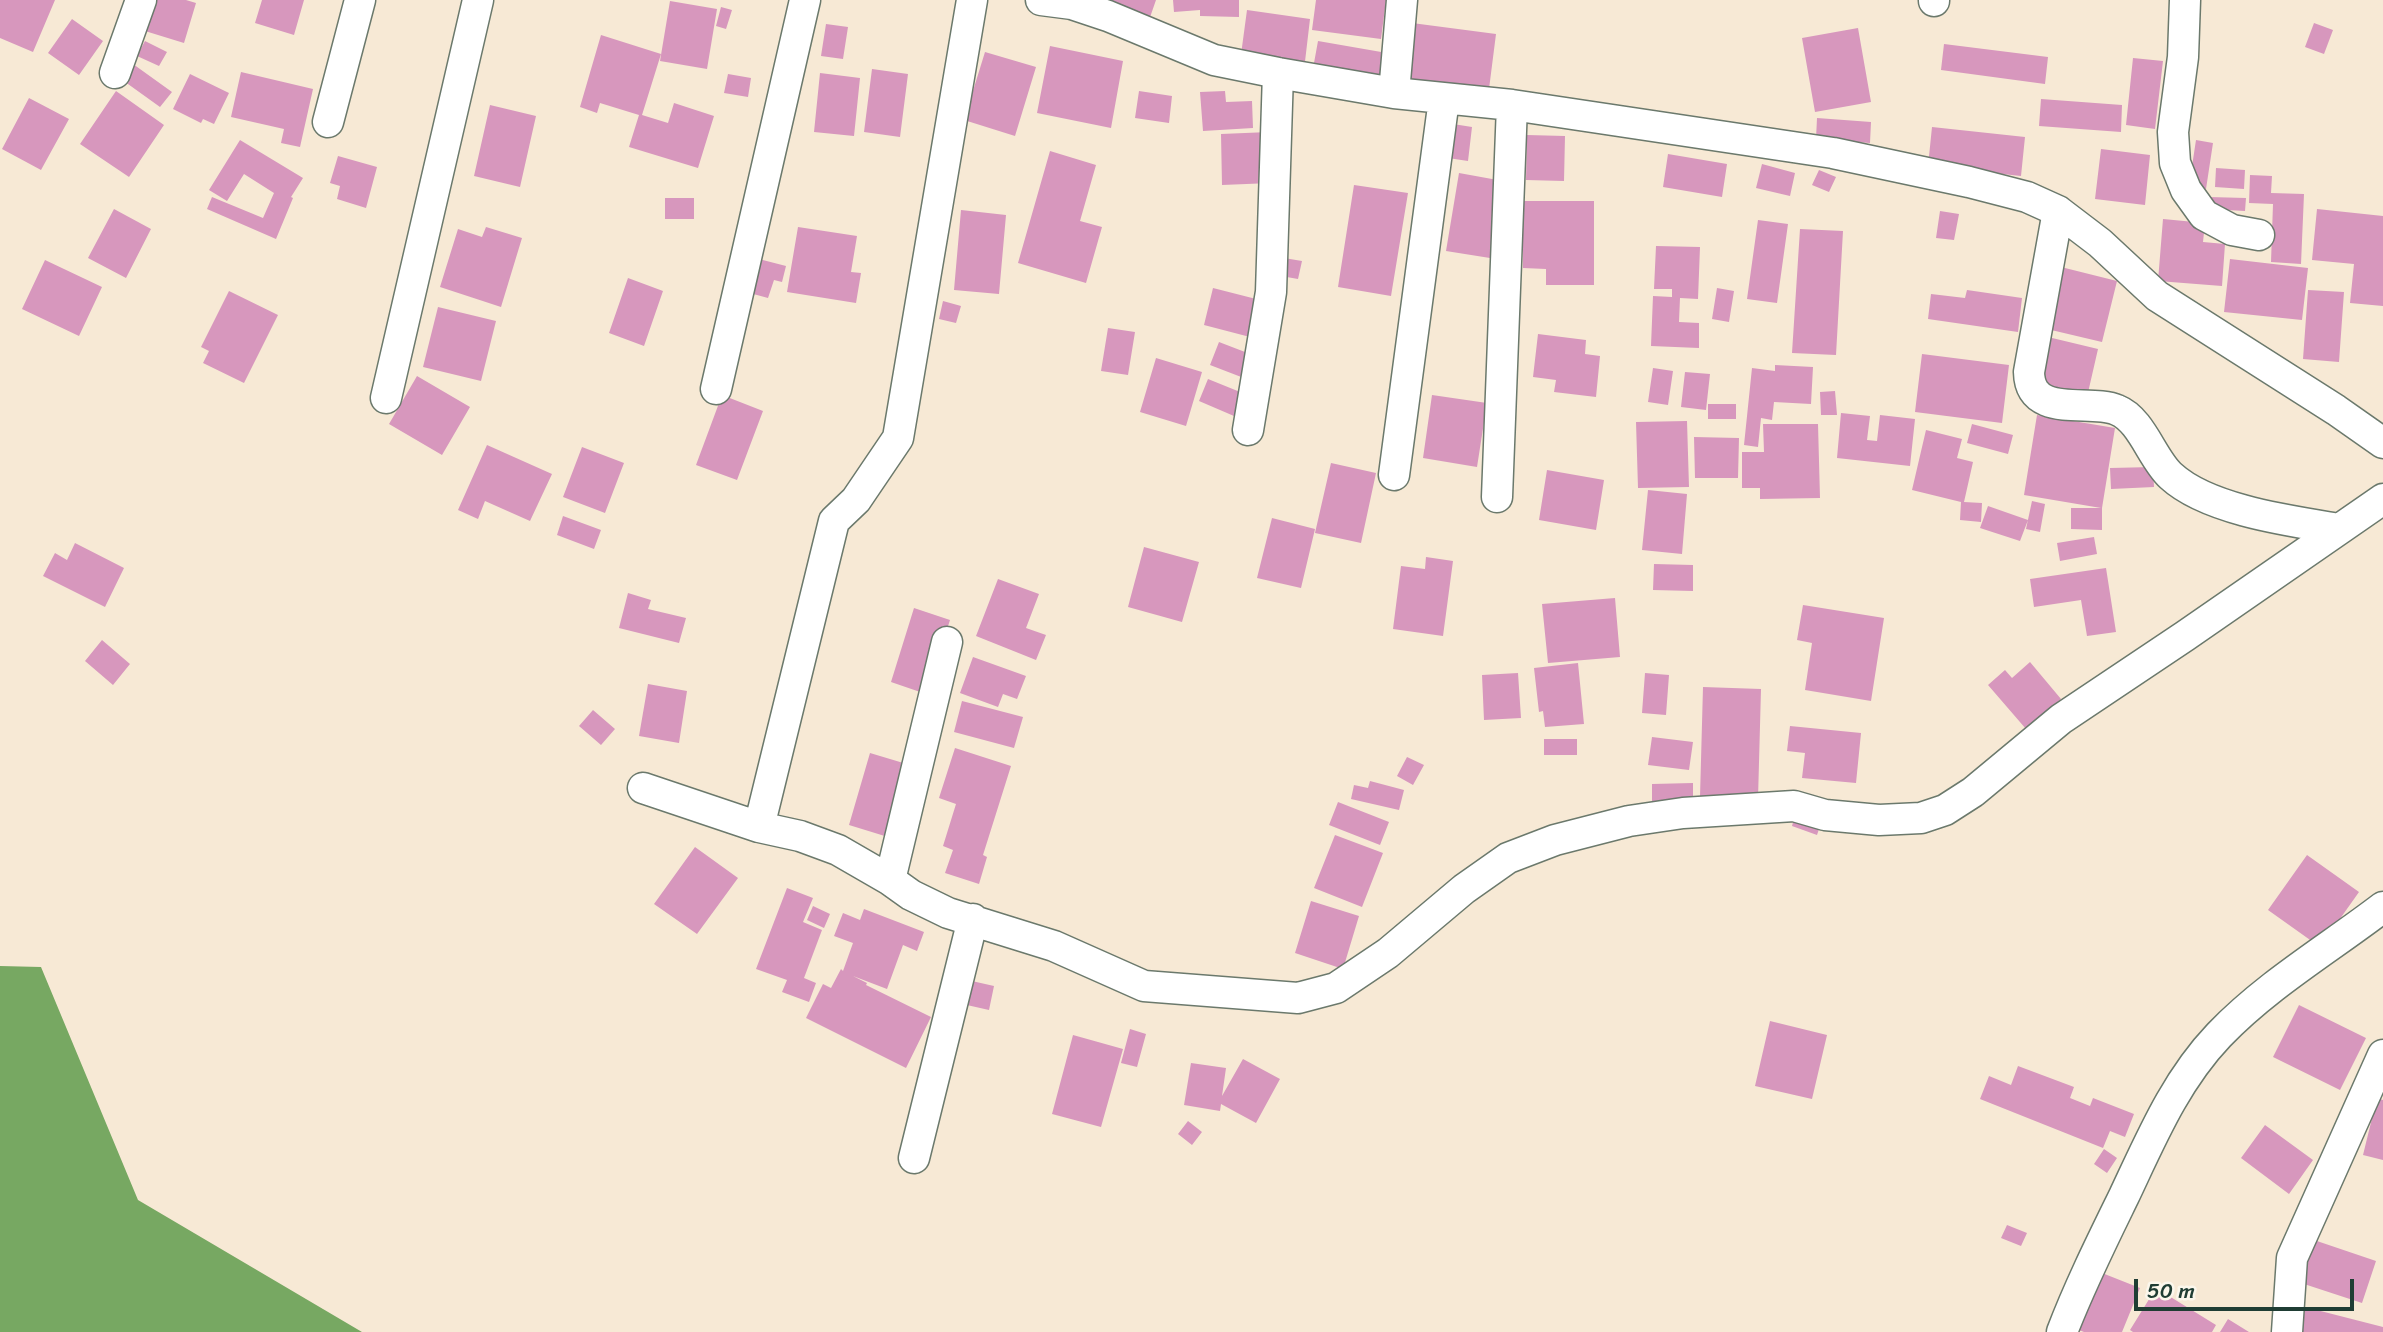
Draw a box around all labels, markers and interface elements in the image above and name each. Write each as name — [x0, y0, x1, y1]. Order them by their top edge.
scale bar — [2138, 1266, 2358, 1310]
text: 50 m — [2147, 1272, 2195, 1310]

